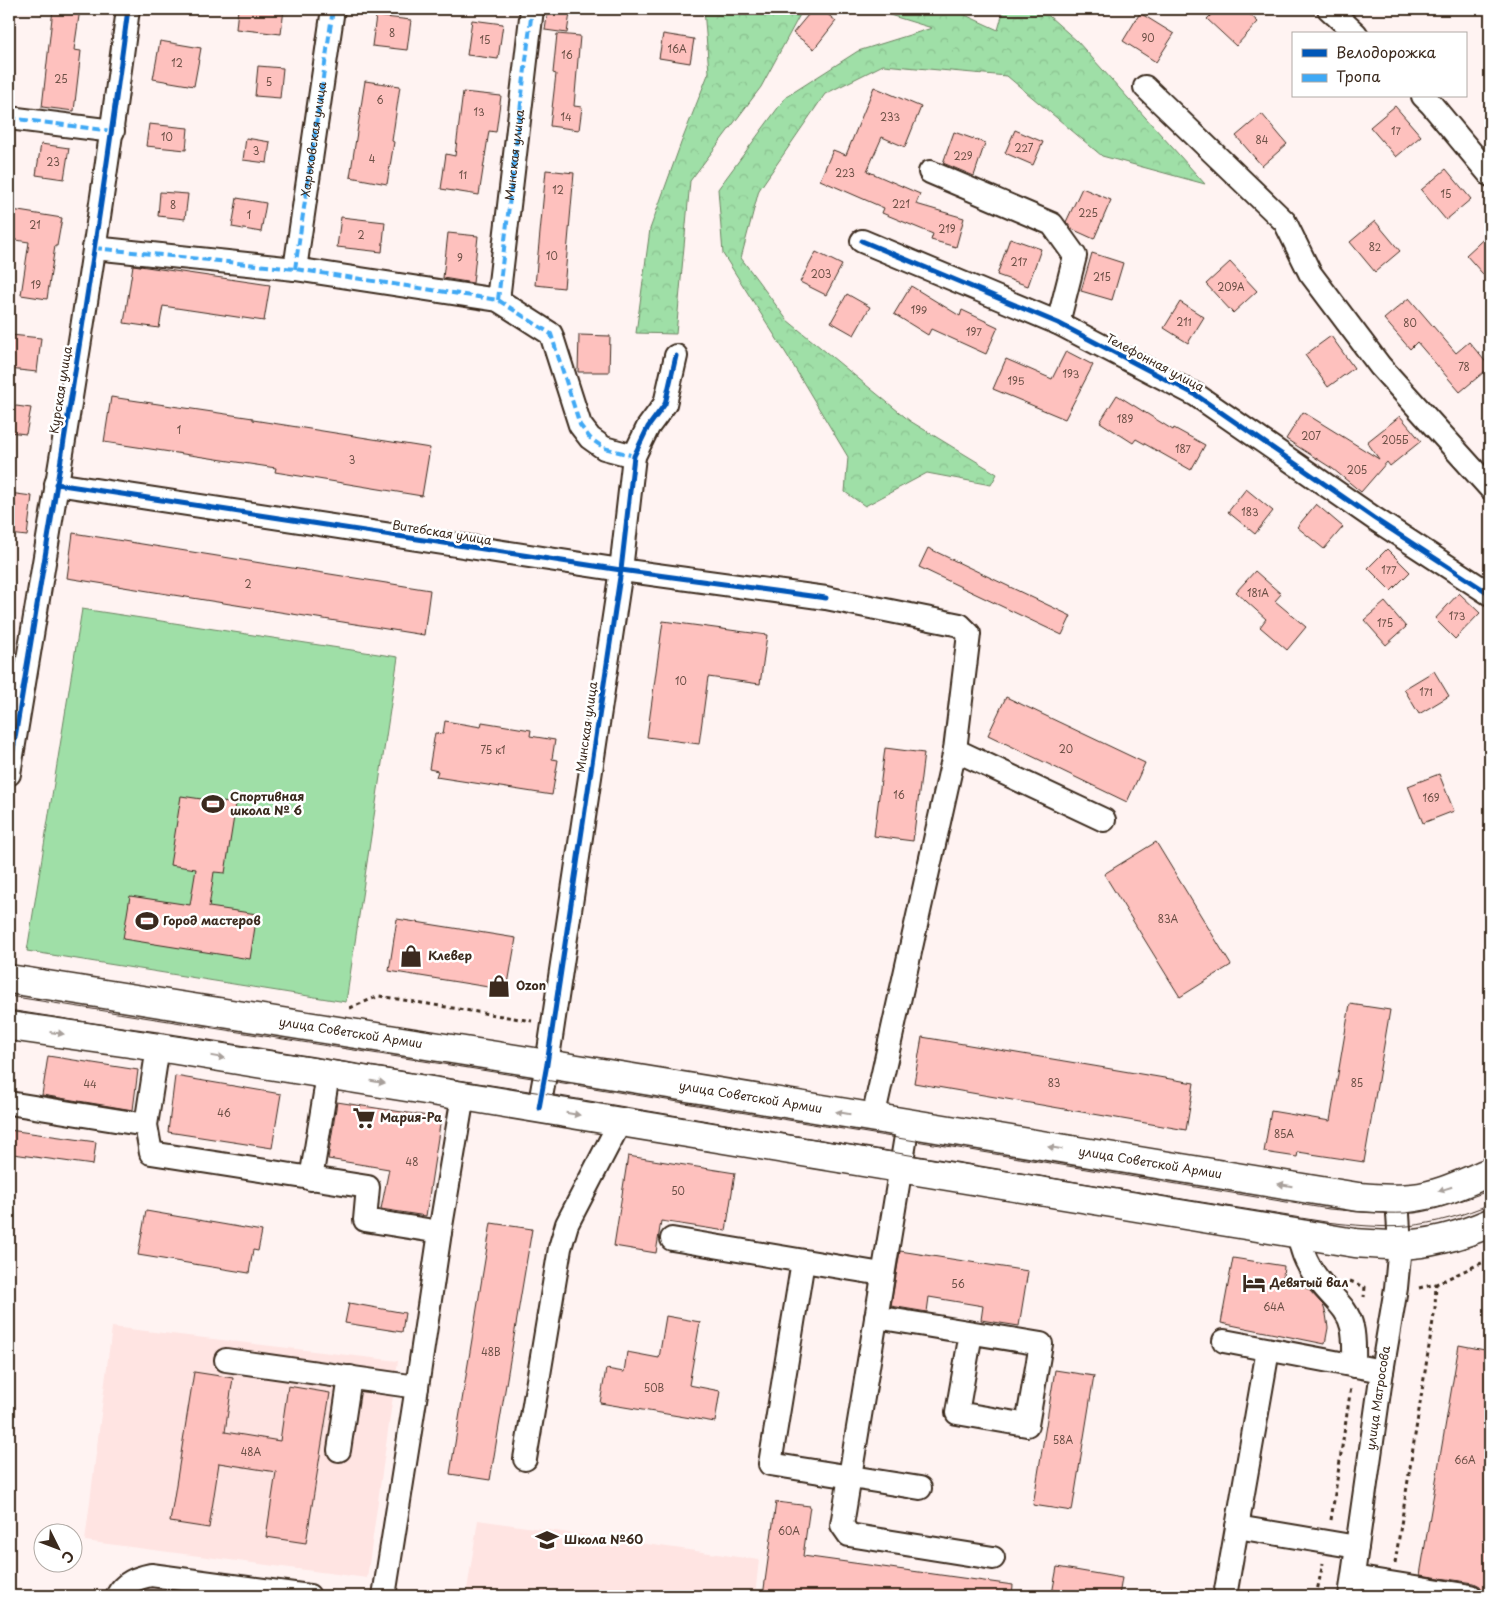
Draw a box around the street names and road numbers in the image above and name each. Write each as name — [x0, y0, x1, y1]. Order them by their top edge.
street label: Харьковская улица — [296, 80, 330, 198]
street label: Минская улица — [500, 108, 528, 201]
street label: Телефонная улица — [1103, 329, 1208, 396]
street label: Курская улица — [44, 344, 76, 435]
street label: Витебская улица — [391, 515, 494, 549]
street label: Минская улица — [571, 680, 601, 773]
street label: улица Советской Армии — [278, 1012, 424, 1052]
street label: улица Советской Армии — [678, 1076, 824, 1117]
street label: улица Советской Армии — [1077, 1141, 1223, 1183]
street label: улица Матросова — [1361, 1344, 1394, 1451]

